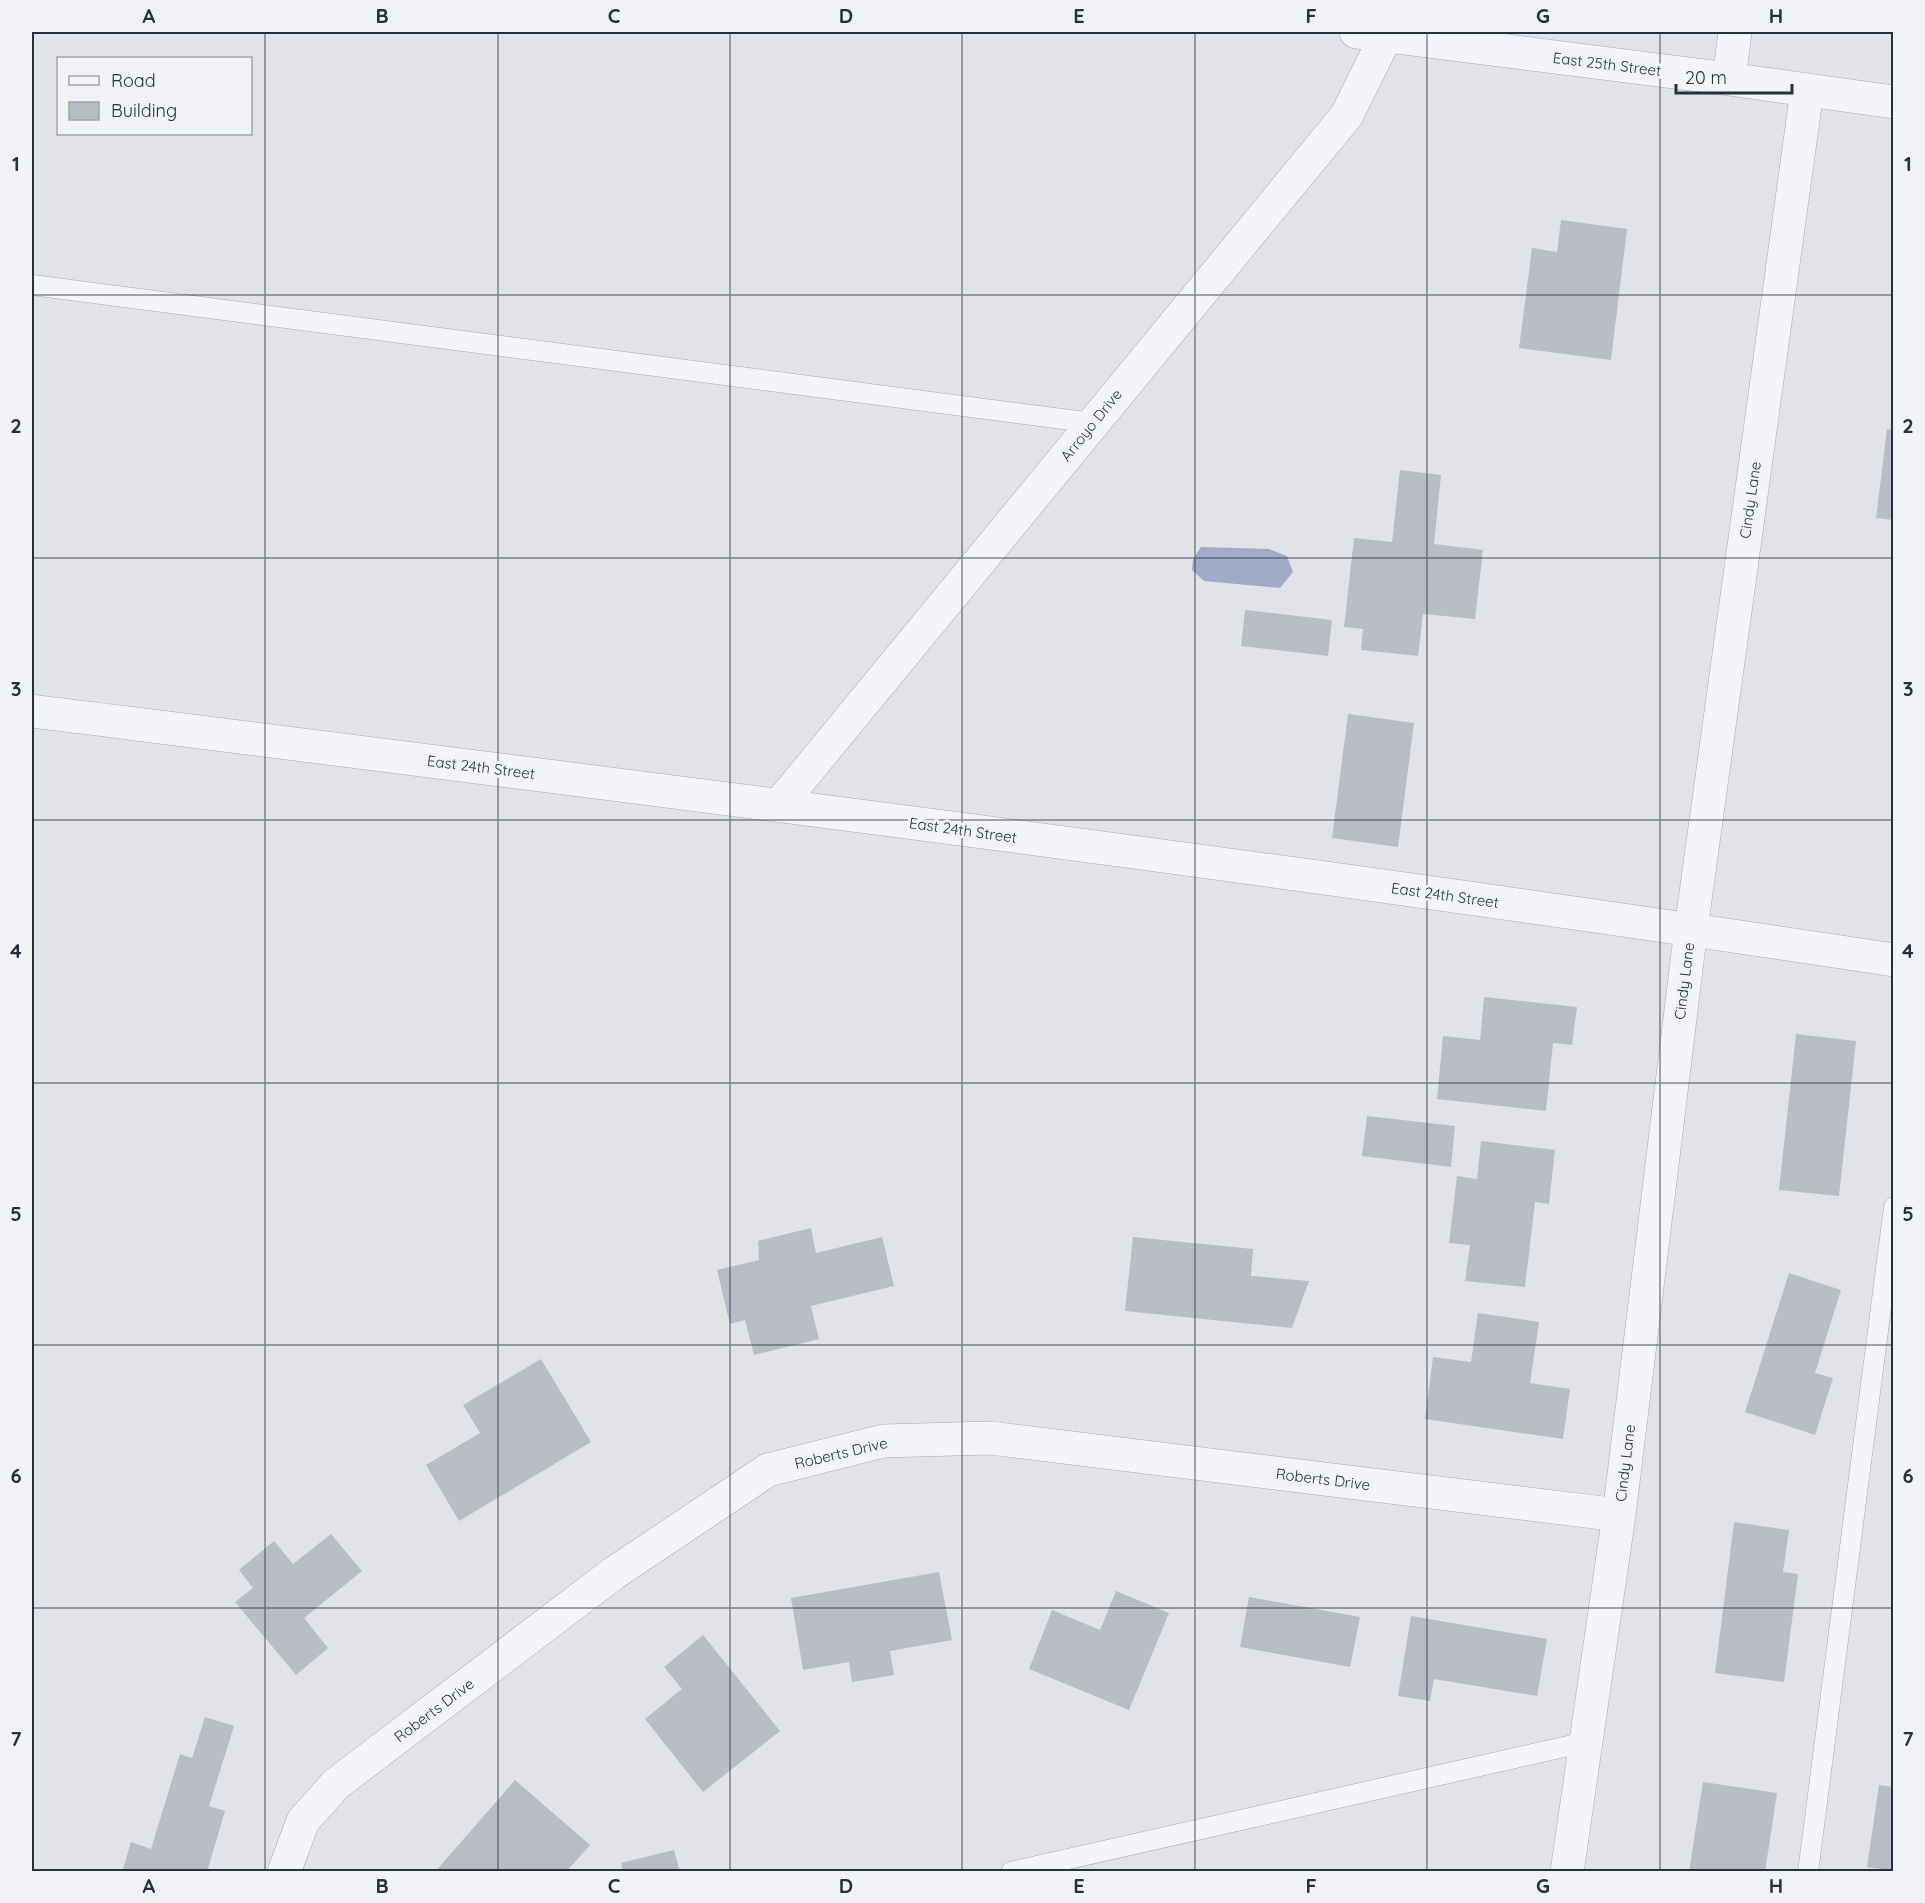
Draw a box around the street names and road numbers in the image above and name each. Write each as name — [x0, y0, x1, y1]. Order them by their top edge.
street label: East 25th Street — [1552, 48, 1662, 80]
street label: Arroyo Drive — [1056, 385, 1126, 465]
street label: Cindy Lane — [1735, 460, 1765, 540]
street label: East 24th Street — [426, 751, 536, 783]
street label: East 24th Street — [908, 813, 1018, 847]
street label: East 24th Street — [1390, 878, 1500, 912]
street label: Cindy Lane — [1670, 941, 1698, 1021]
street label: Cindy Lane — [1611, 1423, 1639, 1503]
street label: Roberts Drive — [793, 1433, 889, 1473]
street label: Roberts Drive — [1275, 1464, 1371, 1494]
street label: Roberts Drive — [390, 1674, 478, 1746]

